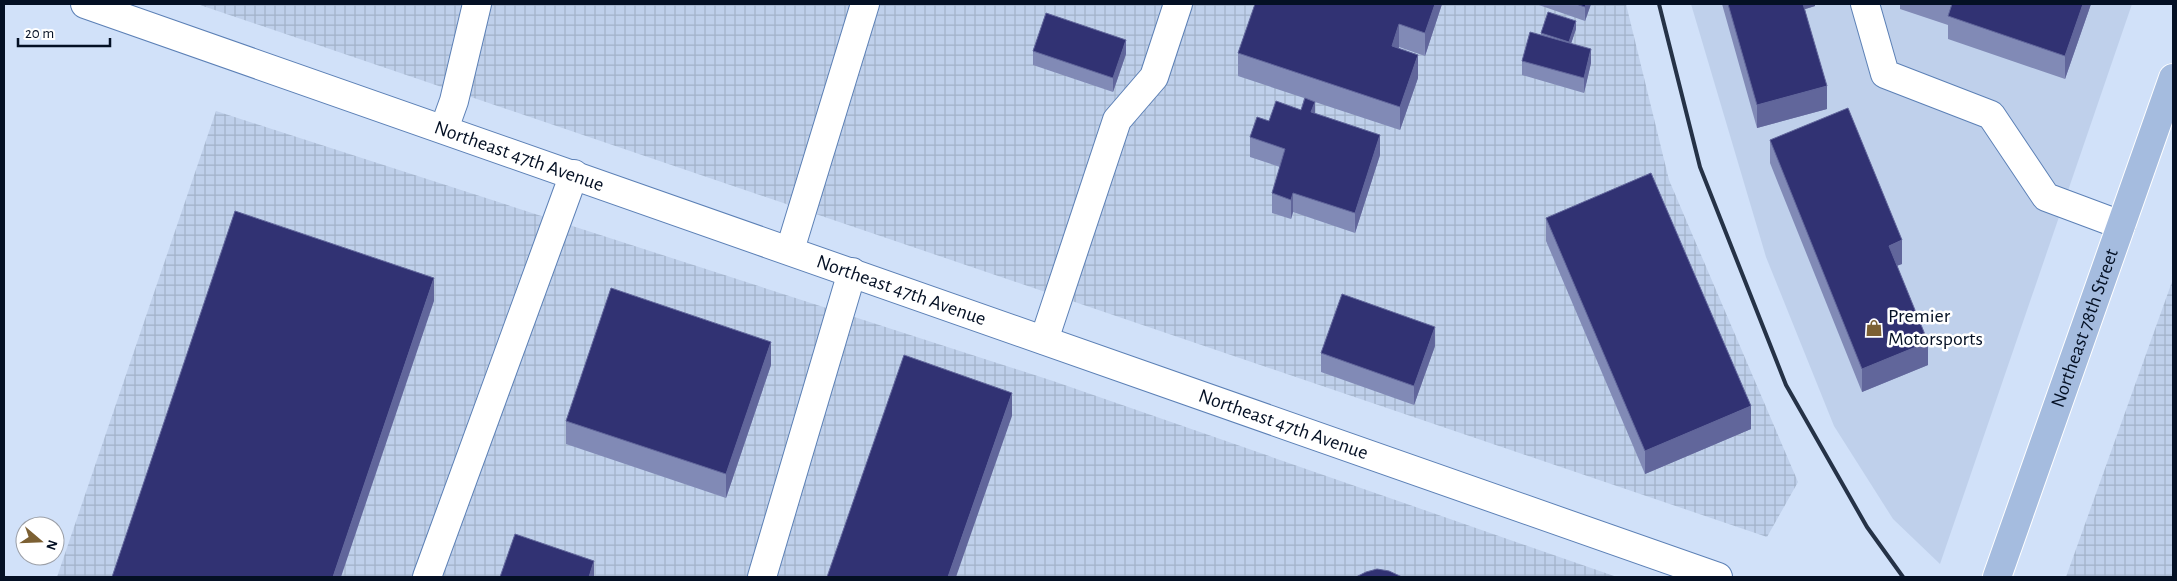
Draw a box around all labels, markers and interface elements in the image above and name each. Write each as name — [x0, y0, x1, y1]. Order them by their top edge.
scale bar — [18, 15, 110, 47]
text: 20 m — [25, 26, 54, 41]
street label: Northeast 47th Avenue — [432, 117, 606, 195]
street label: Northeast 78th Street — [2048, 245, 2122, 410]
street label: Northeast 47th Avenue — [814, 251, 989, 329]
place label: Premier Motorsports — [1888, 306, 1983, 349]
shop icon: Premier Motorsports — [1864, 318, 1884, 338]
street label: Northeast 47th Avenue — [1196, 386, 1371, 463]
north arrow — [15, 516, 65, 566]
text: N — [43, 538, 60, 552]

